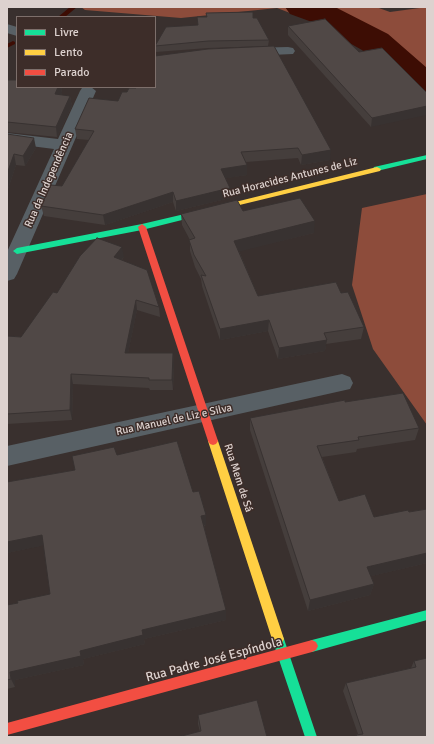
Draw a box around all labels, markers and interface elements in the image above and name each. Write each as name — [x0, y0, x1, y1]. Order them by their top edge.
legend — [16, 16, 156, 88]
text: Livre — [54, 25, 79, 40]
text: Lento — [54, 45, 83, 60]
text: Parado — [54, 65, 90, 80]
street label: Rua da Independência — [22, 130, 76, 230]
street label: Rua Horacides Antunes de Liz — [221, 155, 359, 201]
street label: Rua Manuel de Liz e Silva — [115, 401, 233, 439]
street label: Rua Mem de Sá — [221, 442, 255, 514]
street label: Rua Padre José Espíndola — [144, 634, 284, 686]

